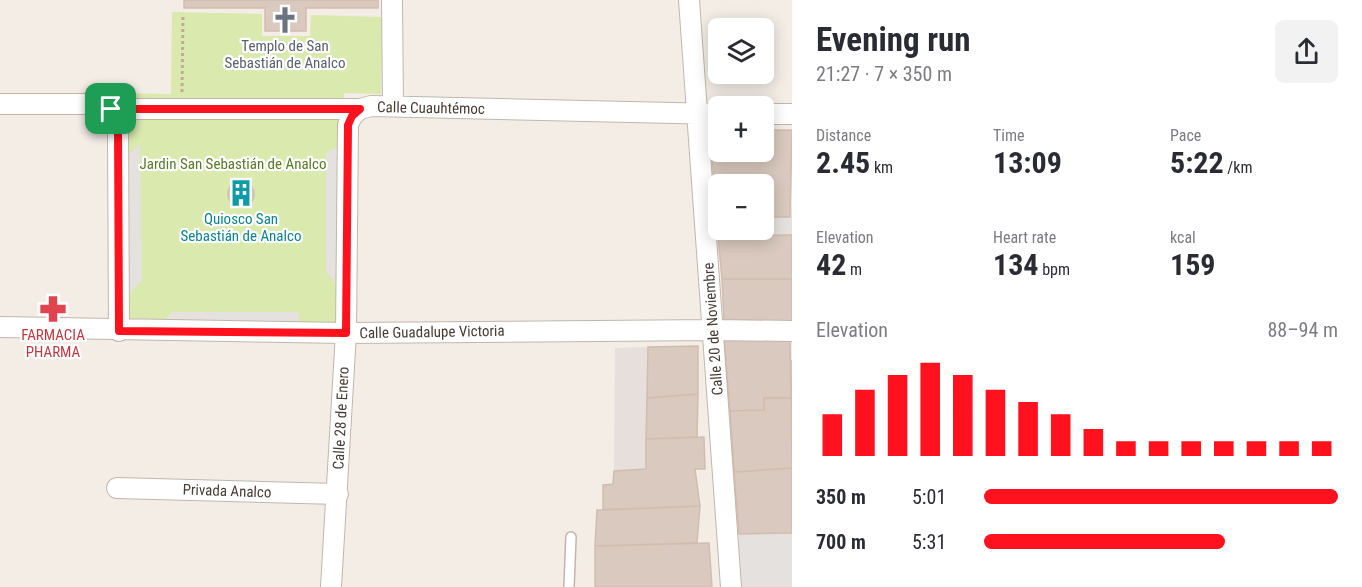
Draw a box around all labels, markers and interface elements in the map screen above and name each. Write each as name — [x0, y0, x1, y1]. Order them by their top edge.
church icon: Templo de San Sebastián de Analco — [270, 5, 300, 35]
map controls — [708, 18, 774, 240]
button: layers — [708, 18, 774, 84]
text: Evening run — [816, 20, 971, 59]
button: share — [1275, 20, 1338, 83]
place label: Templo de San Sebastián de Analco — [225, 37, 345, 72]
text: 21:27 · 7 × 350 m — [816, 62, 952, 86]
pin — [85, 83, 136, 134]
icon: arrive — [94, 92, 127, 125]
button: + — [708, 96, 774, 162]
street label: Calle Cuauhtémoc — [377, 98, 485, 118]
text: Distance — [816, 126, 871, 145]
text: Time — [993, 126, 1025, 145]
text: Pace — [1170, 126, 1201, 145]
text: 2.45 — [816, 145, 870, 180]
text: 13:09 — [993, 145, 1062, 180]
text: 5:22 — [1170, 145, 1224, 180]
park label: Jardin San Sebastián de Analco — [139, 155, 327, 173]
text: km — [870, 158, 893, 177]
text: /km — [1224, 158, 1253, 177]
button: − — [708, 174, 774, 240]
building icon: Quiosco San Sebastián de Analco — [226, 178, 256, 208]
place label: Quiosco San Sebastián de Analco — [181, 210, 301, 245]
text: Elevation — [816, 228, 874, 247]
text: Heart rate — [993, 228, 1056, 247]
text: kcal — [1170, 228, 1196, 247]
text: 42 — [816, 247, 846, 282]
text: 134 — [993, 247, 1038, 282]
text: 159 — [1170, 247, 1215, 282]
text: m — [846, 260, 862, 279]
text: bpm — [1038, 260, 1070, 279]
street label: Calle 20 de Noviembre — [699, 262, 727, 396]
pharmacy icon: FARMACIA PHARMA — [38, 294, 68, 324]
text: Elevation — [816, 318, 888, 342]
text: 88–94 m — [1267, 318, 1338, 342]
street label: Calle Guadalupe Victoria — [359, 322, 505, 342]
place label: FARMACIA PHARMA — [21, 326, 85, 361]
street label: Calle 28 de Enero — [329, 366, 353, 470]
street label: Privada Analco — [182, 480, 272, 502]
text: 350 m — [816, 485, 866, 509]
text: 5:01 — [912, 485, 946, 509]
text: 700 m — [816, 530, 866, 554]
text: 5:31 — [912, 530, 946, 554]

